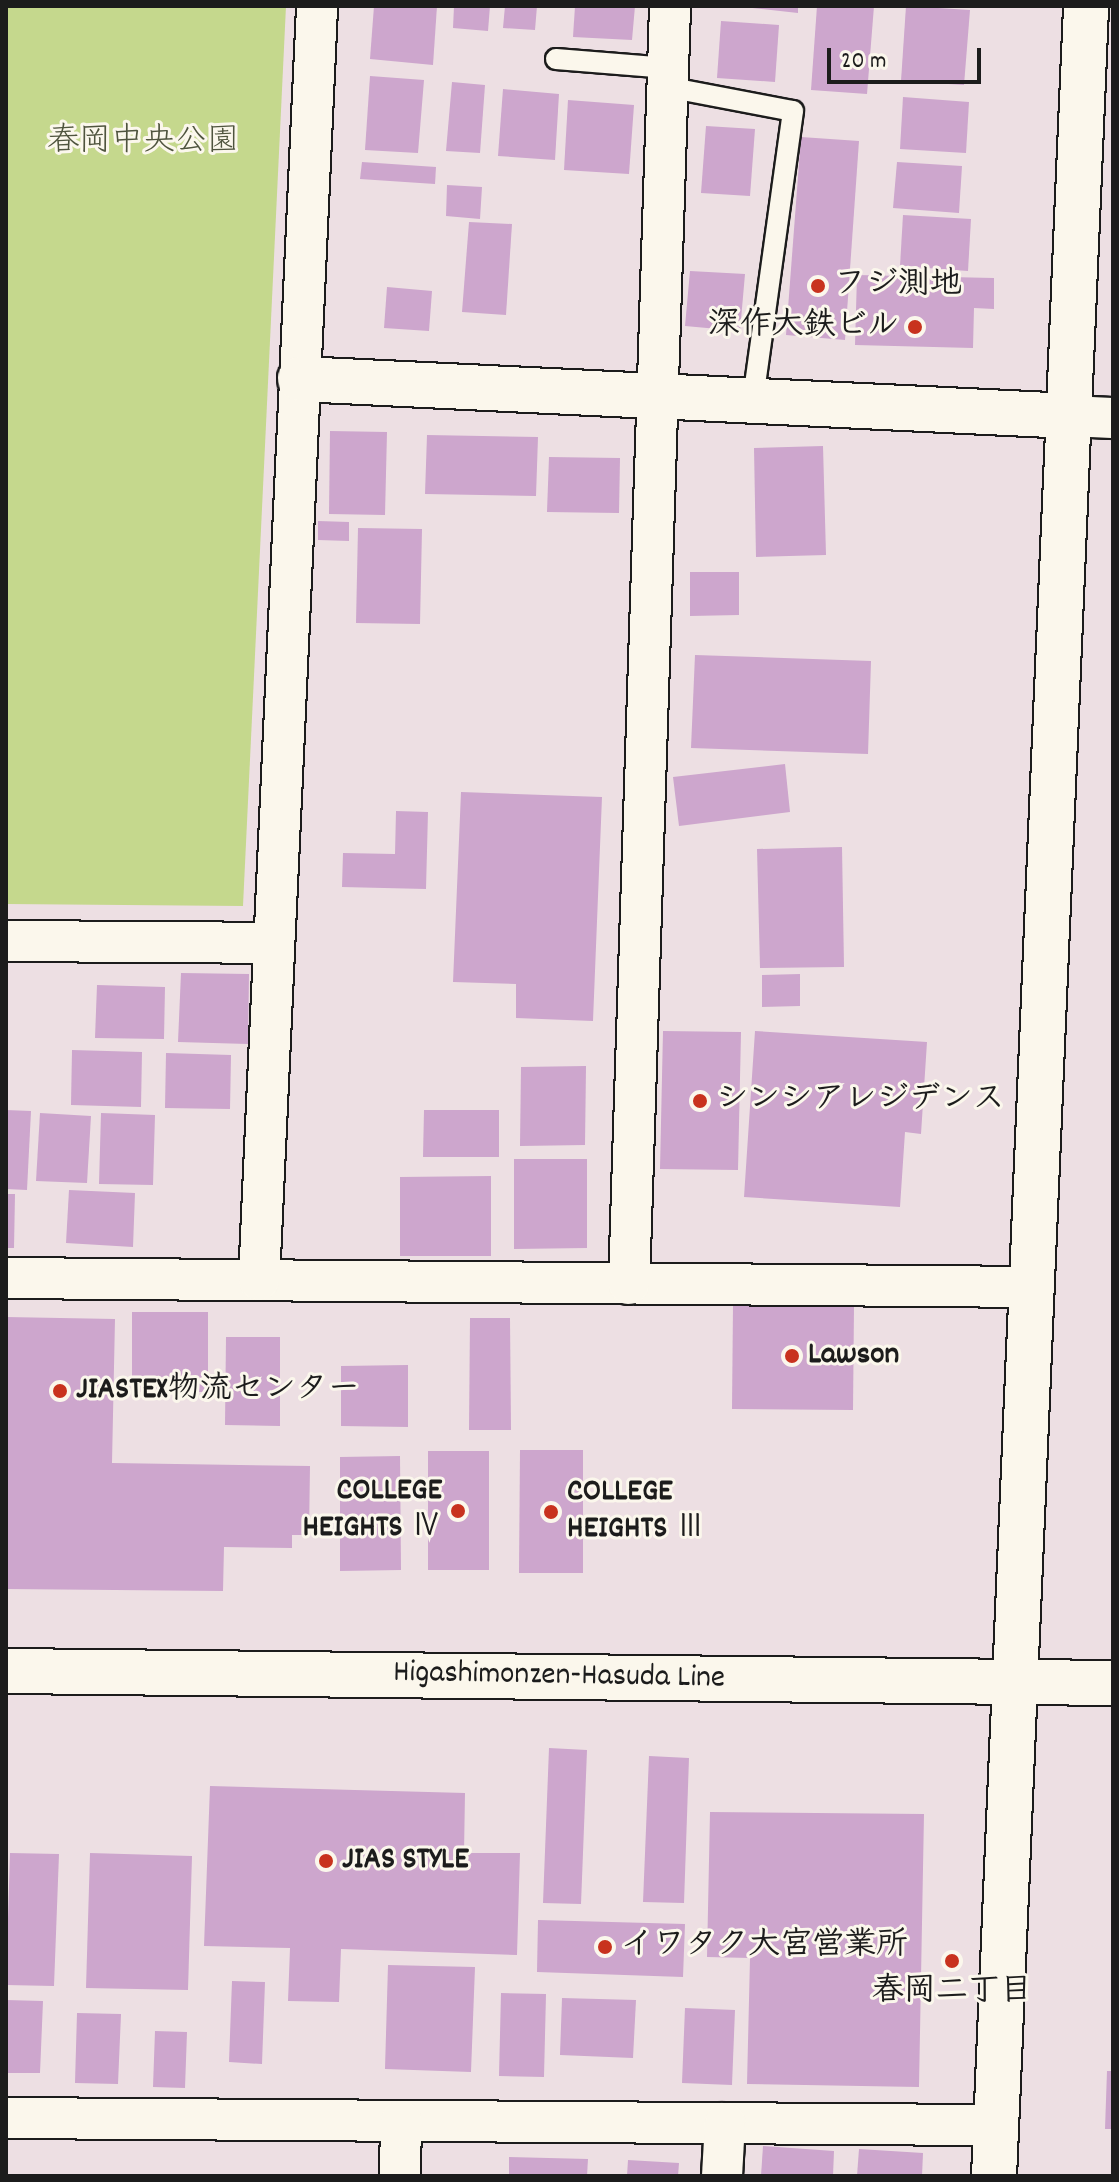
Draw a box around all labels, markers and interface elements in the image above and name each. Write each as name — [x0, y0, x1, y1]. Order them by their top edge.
scale bar — [831, 32, 985, 82]
text: 20 m — [841, 45, 887, 79]
park label: 春岡中央公園 — [47, 124, 239, 162]
place label: フジ測地 — [834, 267, 962, 305]
marker: フジ測地 — [809, 277, 827, 295]
place label: 深作大鉄ビル — [707, 308, 899, 346]
marker: 深作大鉄ビル — [906, 318, 924, 336]
place label: シンシアレジデンス — [716, 1082, 1004, 1120]
marker: シンシアレジデンス — [691, 1092, 709, 1110]
place label: Lawson — [808, 1337, 899, 1375]
marker: Lawson — [783, 1347, 801, 1365]
place label: JIASTEX物流センター — [76, 1372, 360, 1410]
marker: JIASTEX物流センター — [51, 1382, 69, 1400]
place label: COLLEGE HEIGHTS Ⅳ — [302, 1474, 442, 1549]
place label: COLLEGE HEIGHTS Ⅲ — [567, 1475, 707, 1550]
marker: COLLEGE HEIGHTS Ⅳ — [449, 1502, 467, 1520]
marker: COLLEGE HEIGHTS Ⅲ — [542, 1503, 560, 1521]
street label: Higashimonzen-Hasuda Line — [393, 1655, 725, 1699]
place label: JIAS STYLE — [342, 1842, 469, 1880]
marker: JIAS STYLE — [317, 1852, 335, 1870]
place label: イワタク大宮営業所 — [621, 1928, 909, 1966]
marker: イワタク大宮営業所 — [596, 1938, 614, 1956]
marker: 春岡二丁目 — [943, 1952, 961, 1970]
place label: 春岡二丁目 — [872, 1974, 1032, 2012]

